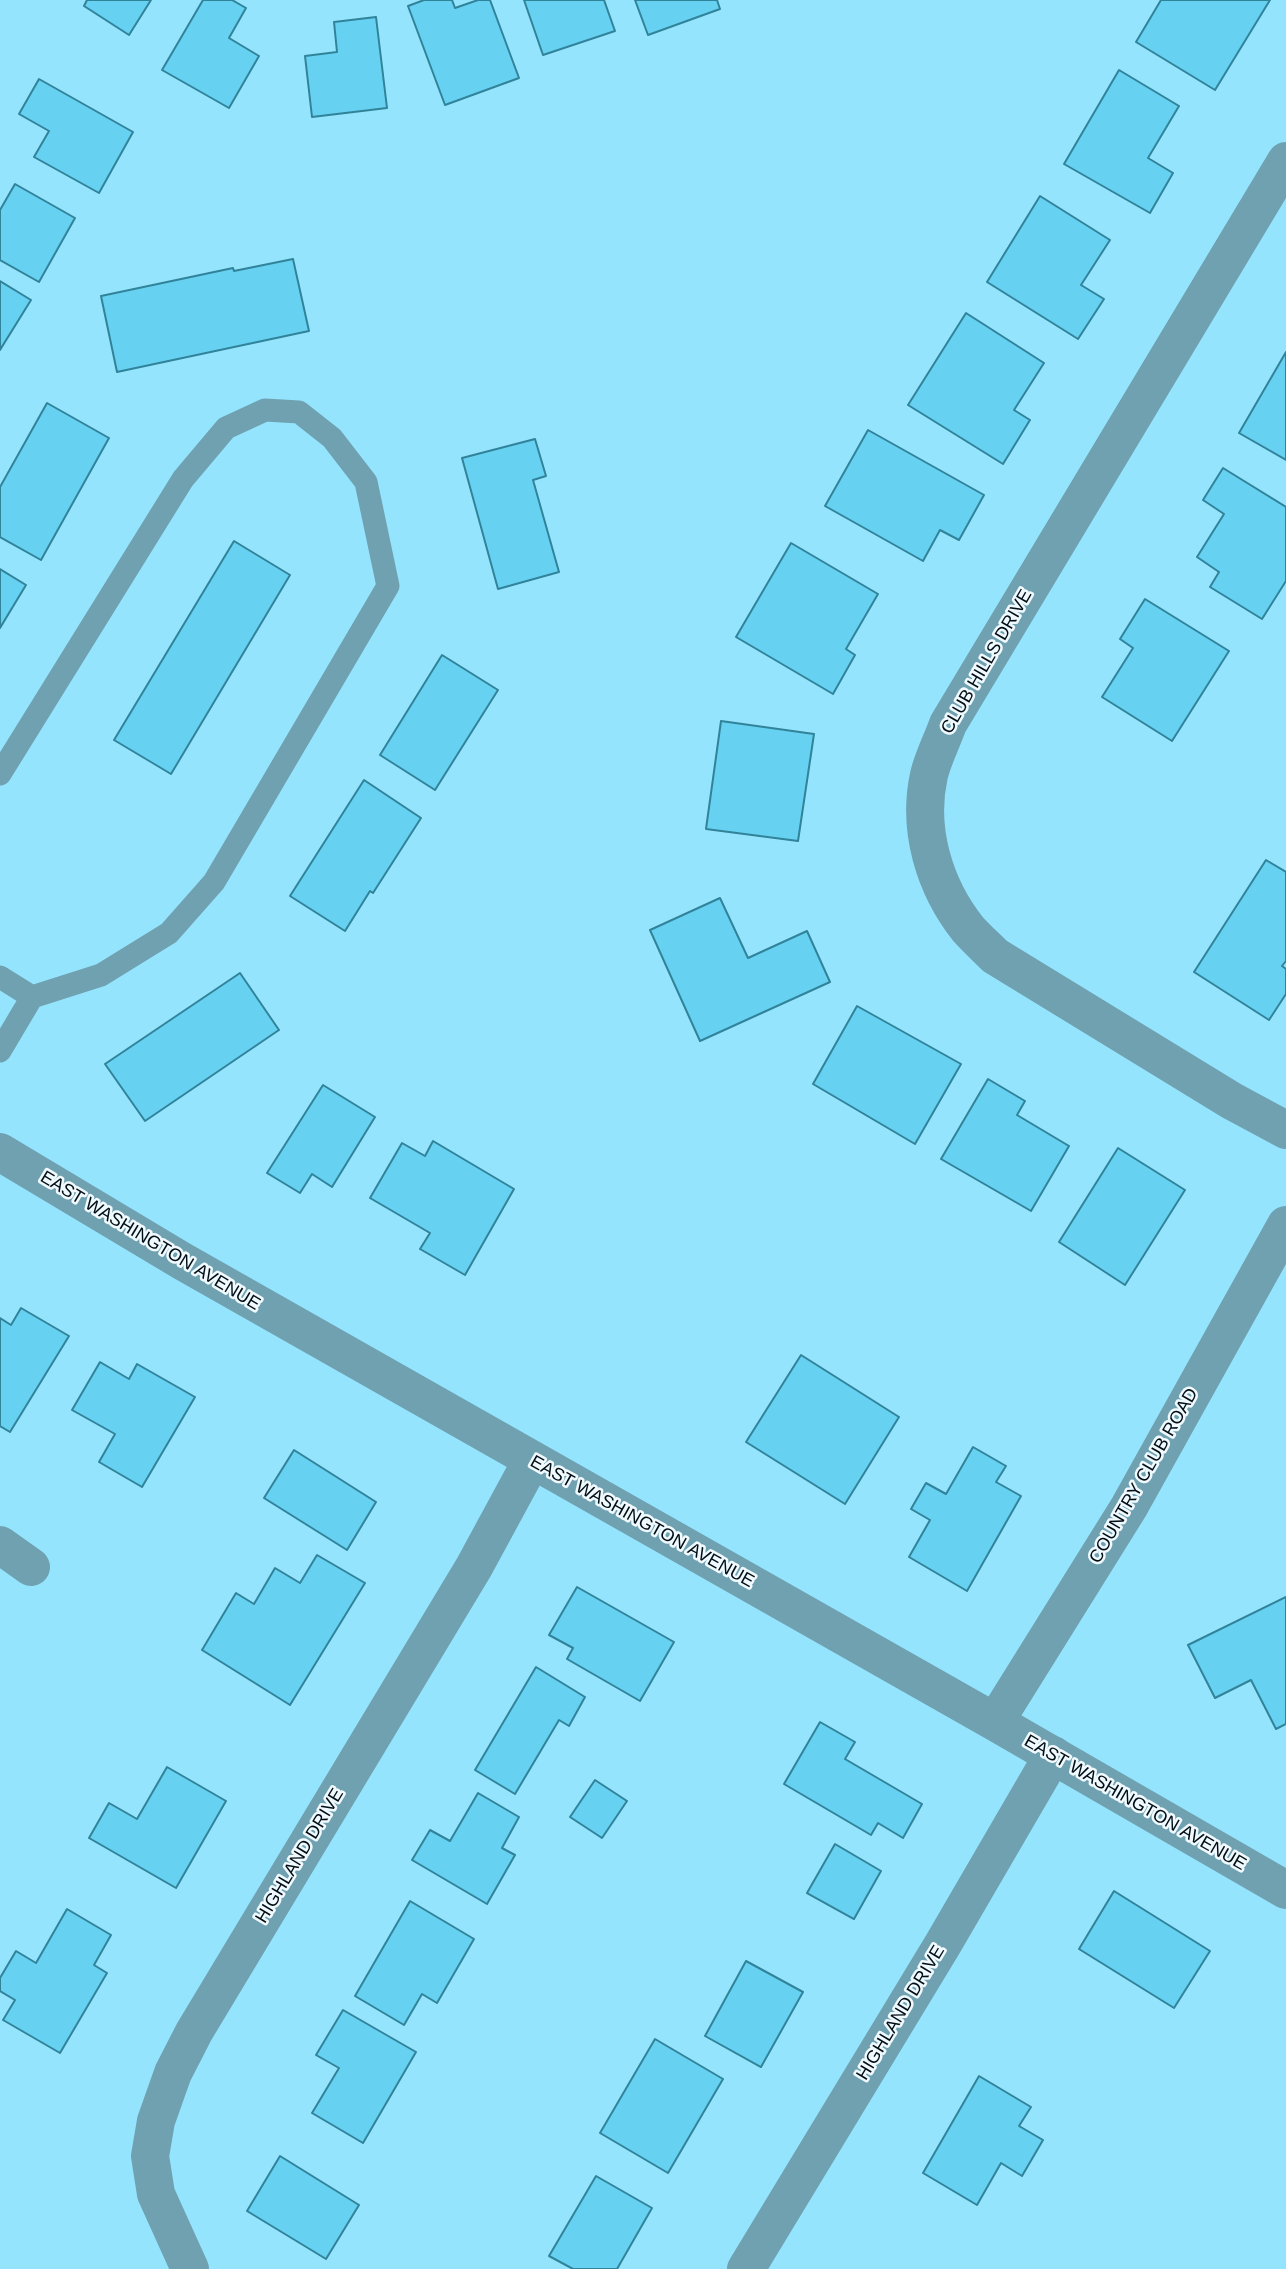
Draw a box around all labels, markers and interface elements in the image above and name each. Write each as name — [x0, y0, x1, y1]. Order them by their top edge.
street label: CLUB HILLS DRIVE — [937, 586, 1037, 738]
street label: EAST WASHINGTON AVENUE — [36, 1167, 264, 1315]
street label: COUNTRY CLUB ROAD — [1085, 1385, 1203, 1567]
street label: EAST WASHINGTON AVENUE — [526, 1451, 758, 1593]
street label: EAST WASHINGTON AVENUE — [1020, 1730, 1250, 1876]
street label: HIGHLAND DRIVE — [251, 1785, 349, 1927]
street label: HIGHLAND DRIVE — [852, 1942, 950, 2084]

